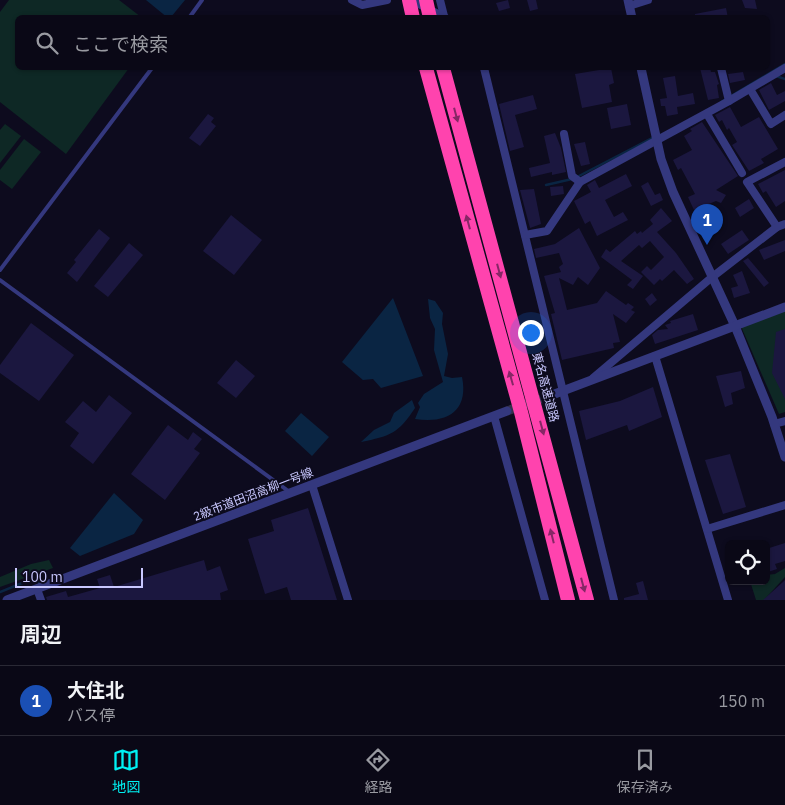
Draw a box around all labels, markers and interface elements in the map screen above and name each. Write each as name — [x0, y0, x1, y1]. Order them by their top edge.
search box — [15, 15, 770, 70]
icon: search — [33, 29, 61, 57]
text: ここで検索 — [73, 32, 168, 56]
one-way arrow — [452, 107, 460, 122]
pin: 1 — [691, 204, 723, 245]
one-way arrow — [464, 214, 472, 229]
one-way arrow — [495, 264, 503, 279]
your location — [518, 320, 544, 346]
street label: 東名高速道路 — [529, 350, 563, 424]
one-way arrow — [507, 371, 515, 386]
one-way arrow — [538, 420, 546, 436]
street label: 2級市道田沼高柳一号線 — [191, 464, 315, 524]
one-way arrow — [548, 528, 556, 543]
map controls — [725, 540, 770, 585]
button: locate — [725, 540, 770, 585]
scale bar — [15, 565, 142, 588]
text: 100 m — [22, 568, 63, 586]
one-way arrow — [579, 578, 587, 593]
text: 周辺 — [20, 620, 62, 648]
text: 大住北 — [67, 678, 124, 702]
text: 1 — [31, 691, 41, 711]
text: 150 m — [718, 691, 765, 711]
text: バス停 — [67, 705, 115, 725]
tab: 地図 — [112, 746, 140, 796]
tab: 経路 — [364, 746, 392, 796]
tab: 保存済み — [617, 746, 673, 796]

